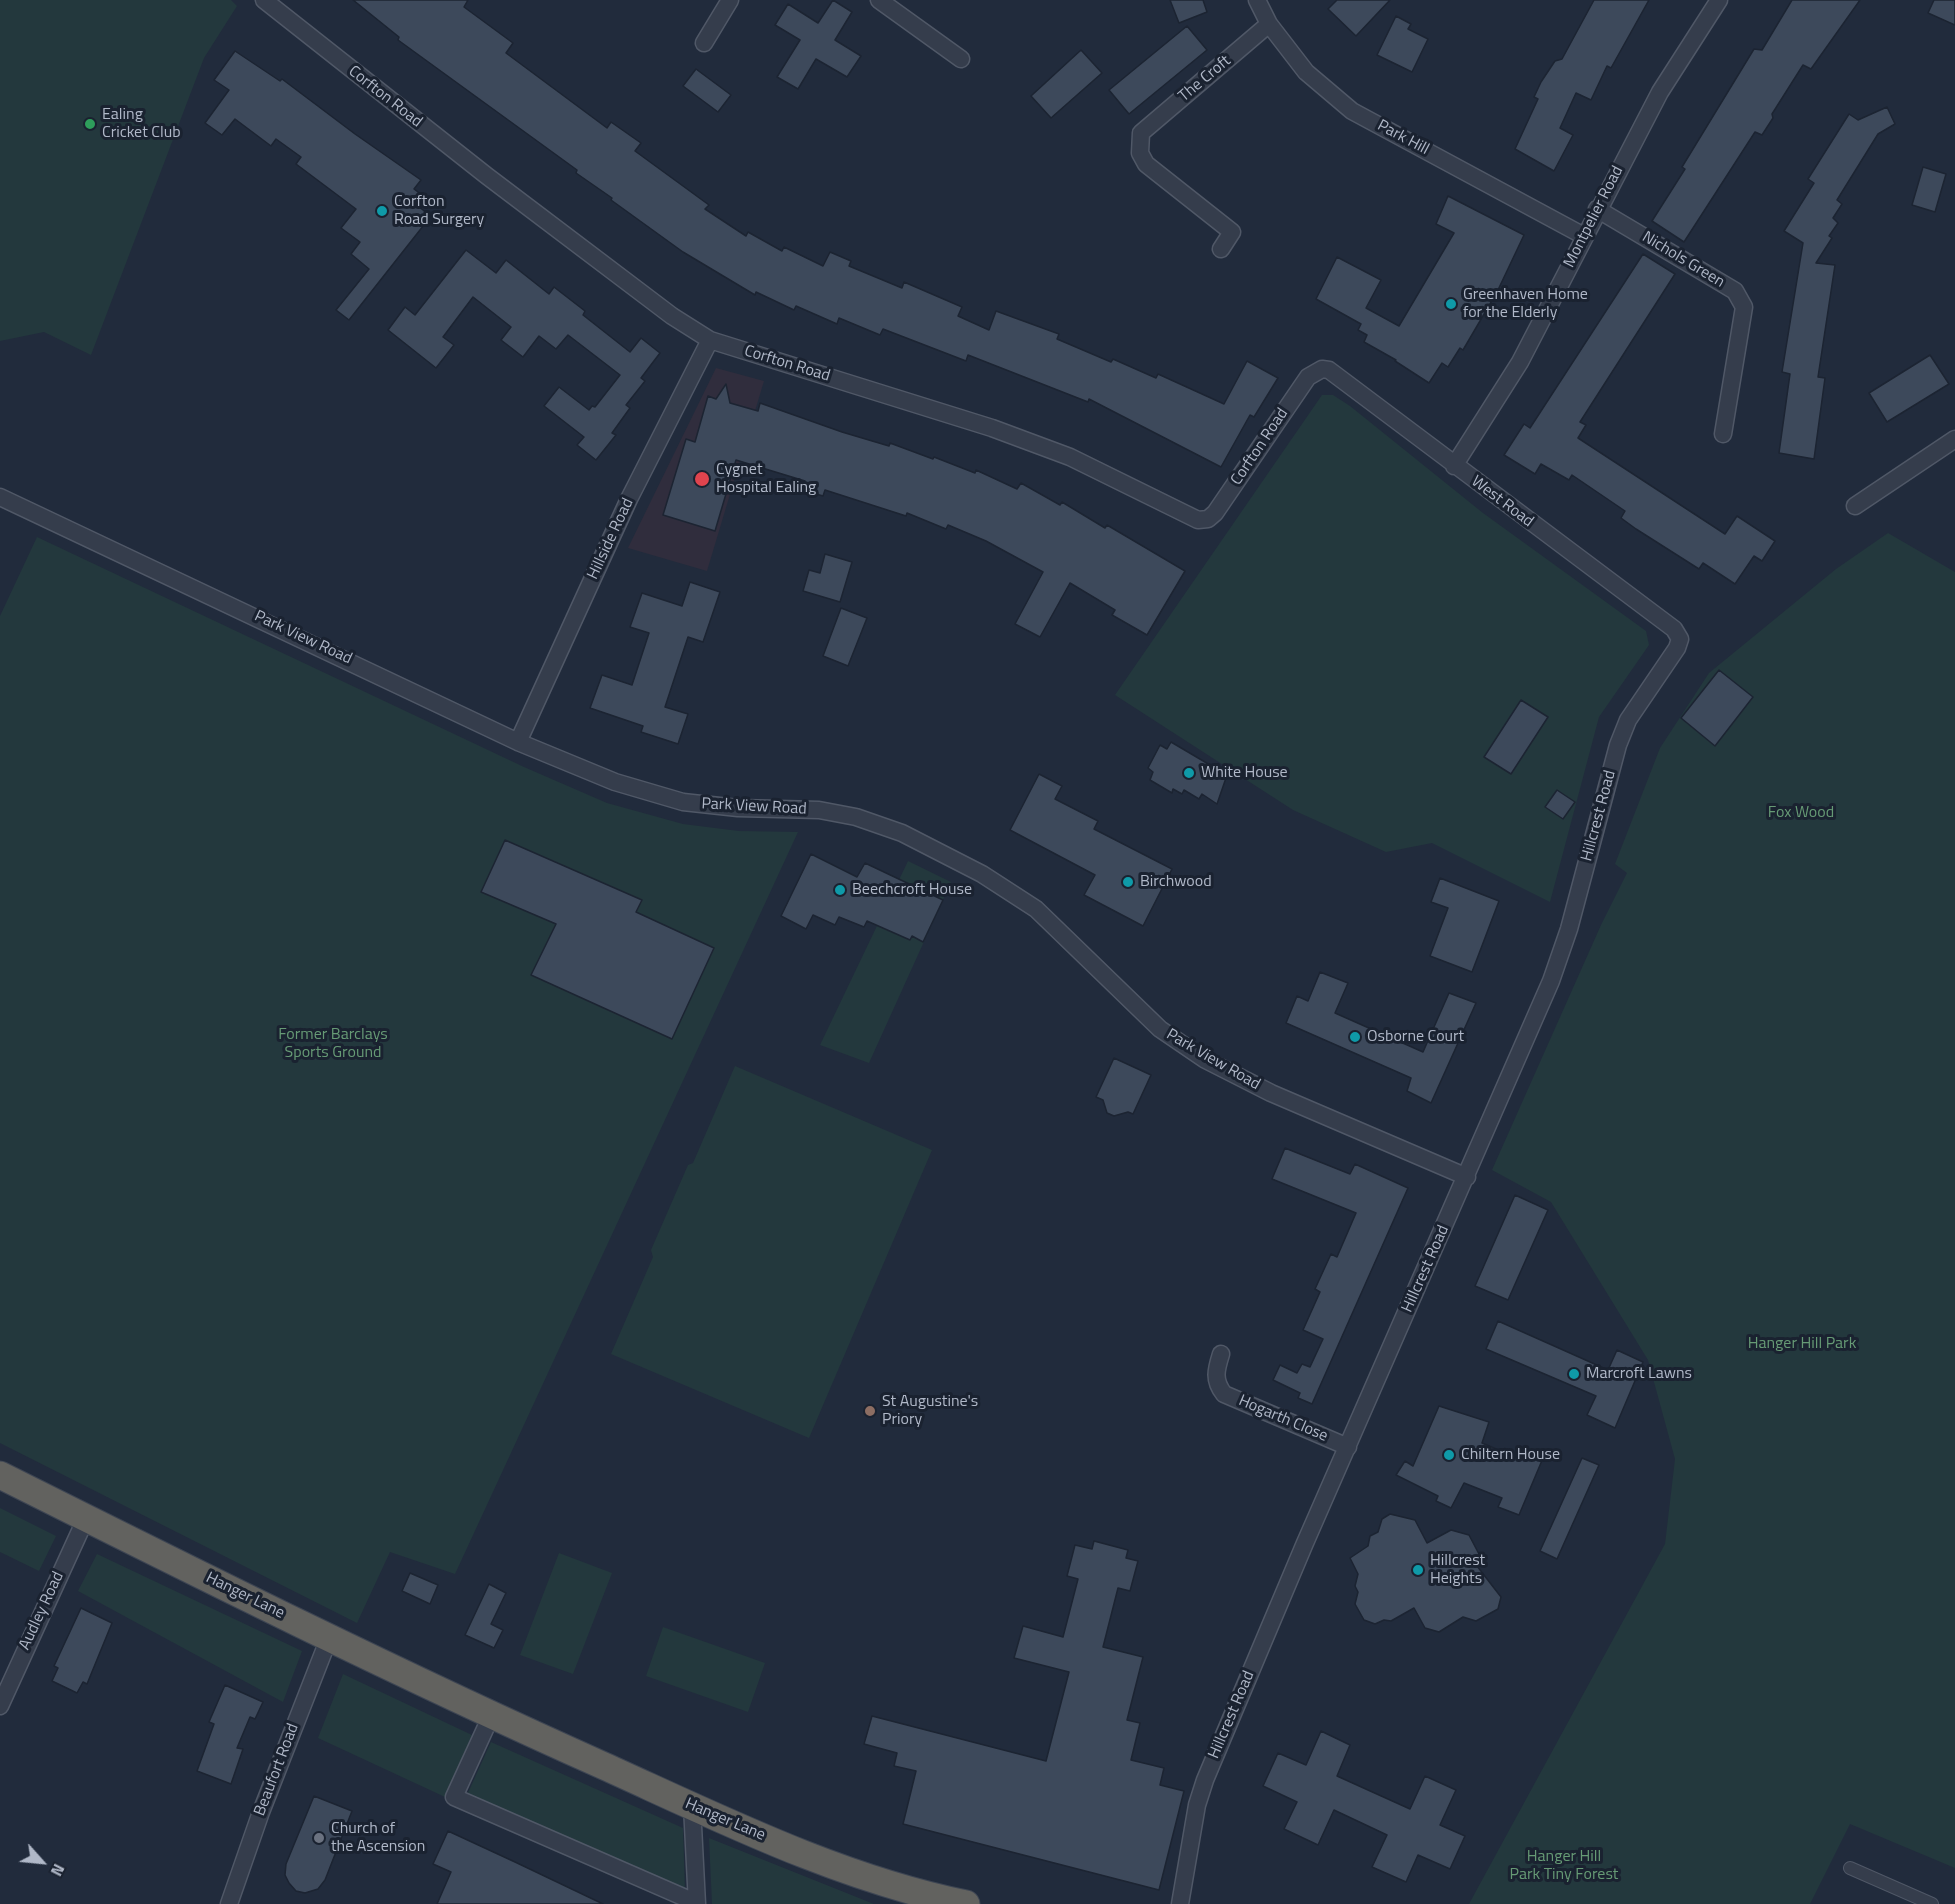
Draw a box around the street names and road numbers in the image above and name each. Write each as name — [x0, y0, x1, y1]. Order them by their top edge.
street label: The Croft — [1175, 52, 1235, 106]
street label: Corfton Road — [344, 62, 426, 132]
street label: Park Hill — [1374, 116, 1432, 160]
street label: Montpelier Road — [1560, 163, 1628, 271]
street label: Nichols Green — [1638, 228, 1728, 292]
street label: Corfton Road — [742, 342, 832, 386]
street label: Corfton Road — [1227, 405, 1293, 489]
street label: West Road — [1467, 472, 1537, 532]
street label: Hillside Road — [584, 495, 638, 583]
street label: Park View Road — [251, 607, 355, 669]
street label: Hillcrest Road — [1578, 768, 1620, 864]
street label: Park View Road — [701, 795, 807, 819]
street label: Park View Road — [1163, 1025, 1263, 1095]
street label: Hillcrest Road — [1398, 1222, 1454, 1316]
street label: Hogarth Close — [1236, 1392, 1330, 1446]
street label: Audley Road — [16, 1569, 68, 1653]
street label: Hanger Lane — [203, 1569, 287, 1623]
street label: Hillcrest Road — [1205, 1668, 1259, 1762]
street label: Beaufort Road — [251, 1721, 303, 1819]
street label: Hanger Lane — [682, 1795, 768, 1845]

